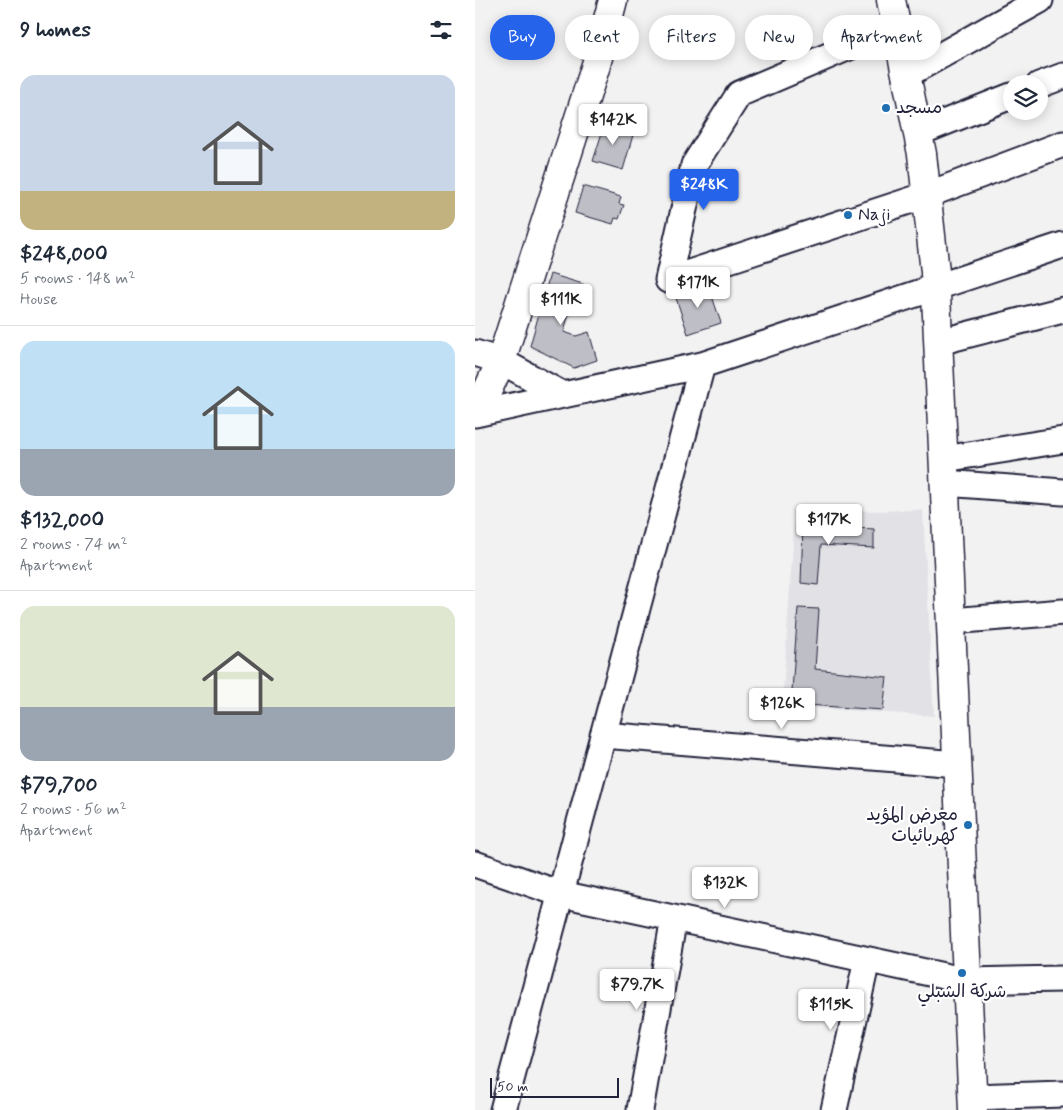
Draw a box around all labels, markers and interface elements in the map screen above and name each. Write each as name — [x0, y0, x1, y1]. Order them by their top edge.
chip: Buy — [490, 15, 555, 60]
chip: Rent — [565, 15, 639, 60]
chip: Filters — [649, 15, 735, 60]
chip: New — [745, 15, 813, 60]
chip: Apartment — [823, 15, 941, 60]
text: 9 homes — [20, 16, 91, 44]
icon: filters — [427, 16, 455, 44]
map controls — [1003, 75, 1048, 120]
button: layers — [1003, 75, 1048, 120]
place label: مسجد — [896, 96, 942, 120]
marker: مسجد — [880, 102, 892, 114]
pin: $142K — [578, 104, 648, 146]
icon: home — [193, 108, 283, 198]
text: $142K — [589, 109, 637, 130]
pin: $248K — [669, 168, 739, 211]
text: $248K — [681, 174, 727, 195]
place label: Naji — [858, 203, 890, 227]
marker: Naji — [842, 209, 854, 221]
text: $248,000 — [20, 240, 108, 268]
pin: $171K — [663, 266, 733, 309]
text: 5 rooms · 148 m² — [20, 268, 135, 289]
text: $171K — [677, 272, 719, 293]
pin: $111K — [526, 284, 596, 326]
text: House — [20, 289, 58, 310]
text: $111K — [541, 289, 581, 310]
icon: home — [193, 373, 283, 463]
pin: $117K — [794, 504, 864, 546]
text: $132,000 — [20, 506, 104, 534]
text: $117K — [807, 509, 851, 530]
text: 2 rooms · 74 m² — [20, 534, 128, 555]
text: Apartment — [20, 555, 93, 576]
icon: home — [193, 638, 283, 728]
pin: $126K — [747, 688, 817, 730]
text: $126K — [760, 693, 804, 714]
text: $79,700 — [20, 771, 98, 799]
text: 2 rooms · 56 m² — [20, 799, 127, 820]
place label: معرض المؤيد كهربائيات — [866, 803, 958, 848]
marker: معرض المؤيد كهربائيات — [962, 819, 974, 831]
text: Apartment — [20, 820, 93, 841]
pin: $132K — [690, 866, 760, 909]
text: $132K — [703, 872, 747, 893]
marker: شركة الشبلي — [956, 967, 968, 979]
pin: $79.7K — [596, 968, 678, 1011]
text: $79.7K — [611, 974, 664, 995]
place label: شركة الشبلي — [917, 980, 1007, 1007]
pin: $115K — [796, 988, 866, 1031]
text: $115K — [809, 994, 853, 1015]
scale bar — [490, 1075, 619, 1098]
text: 50 m — [497, 1078, 528, 1096]

